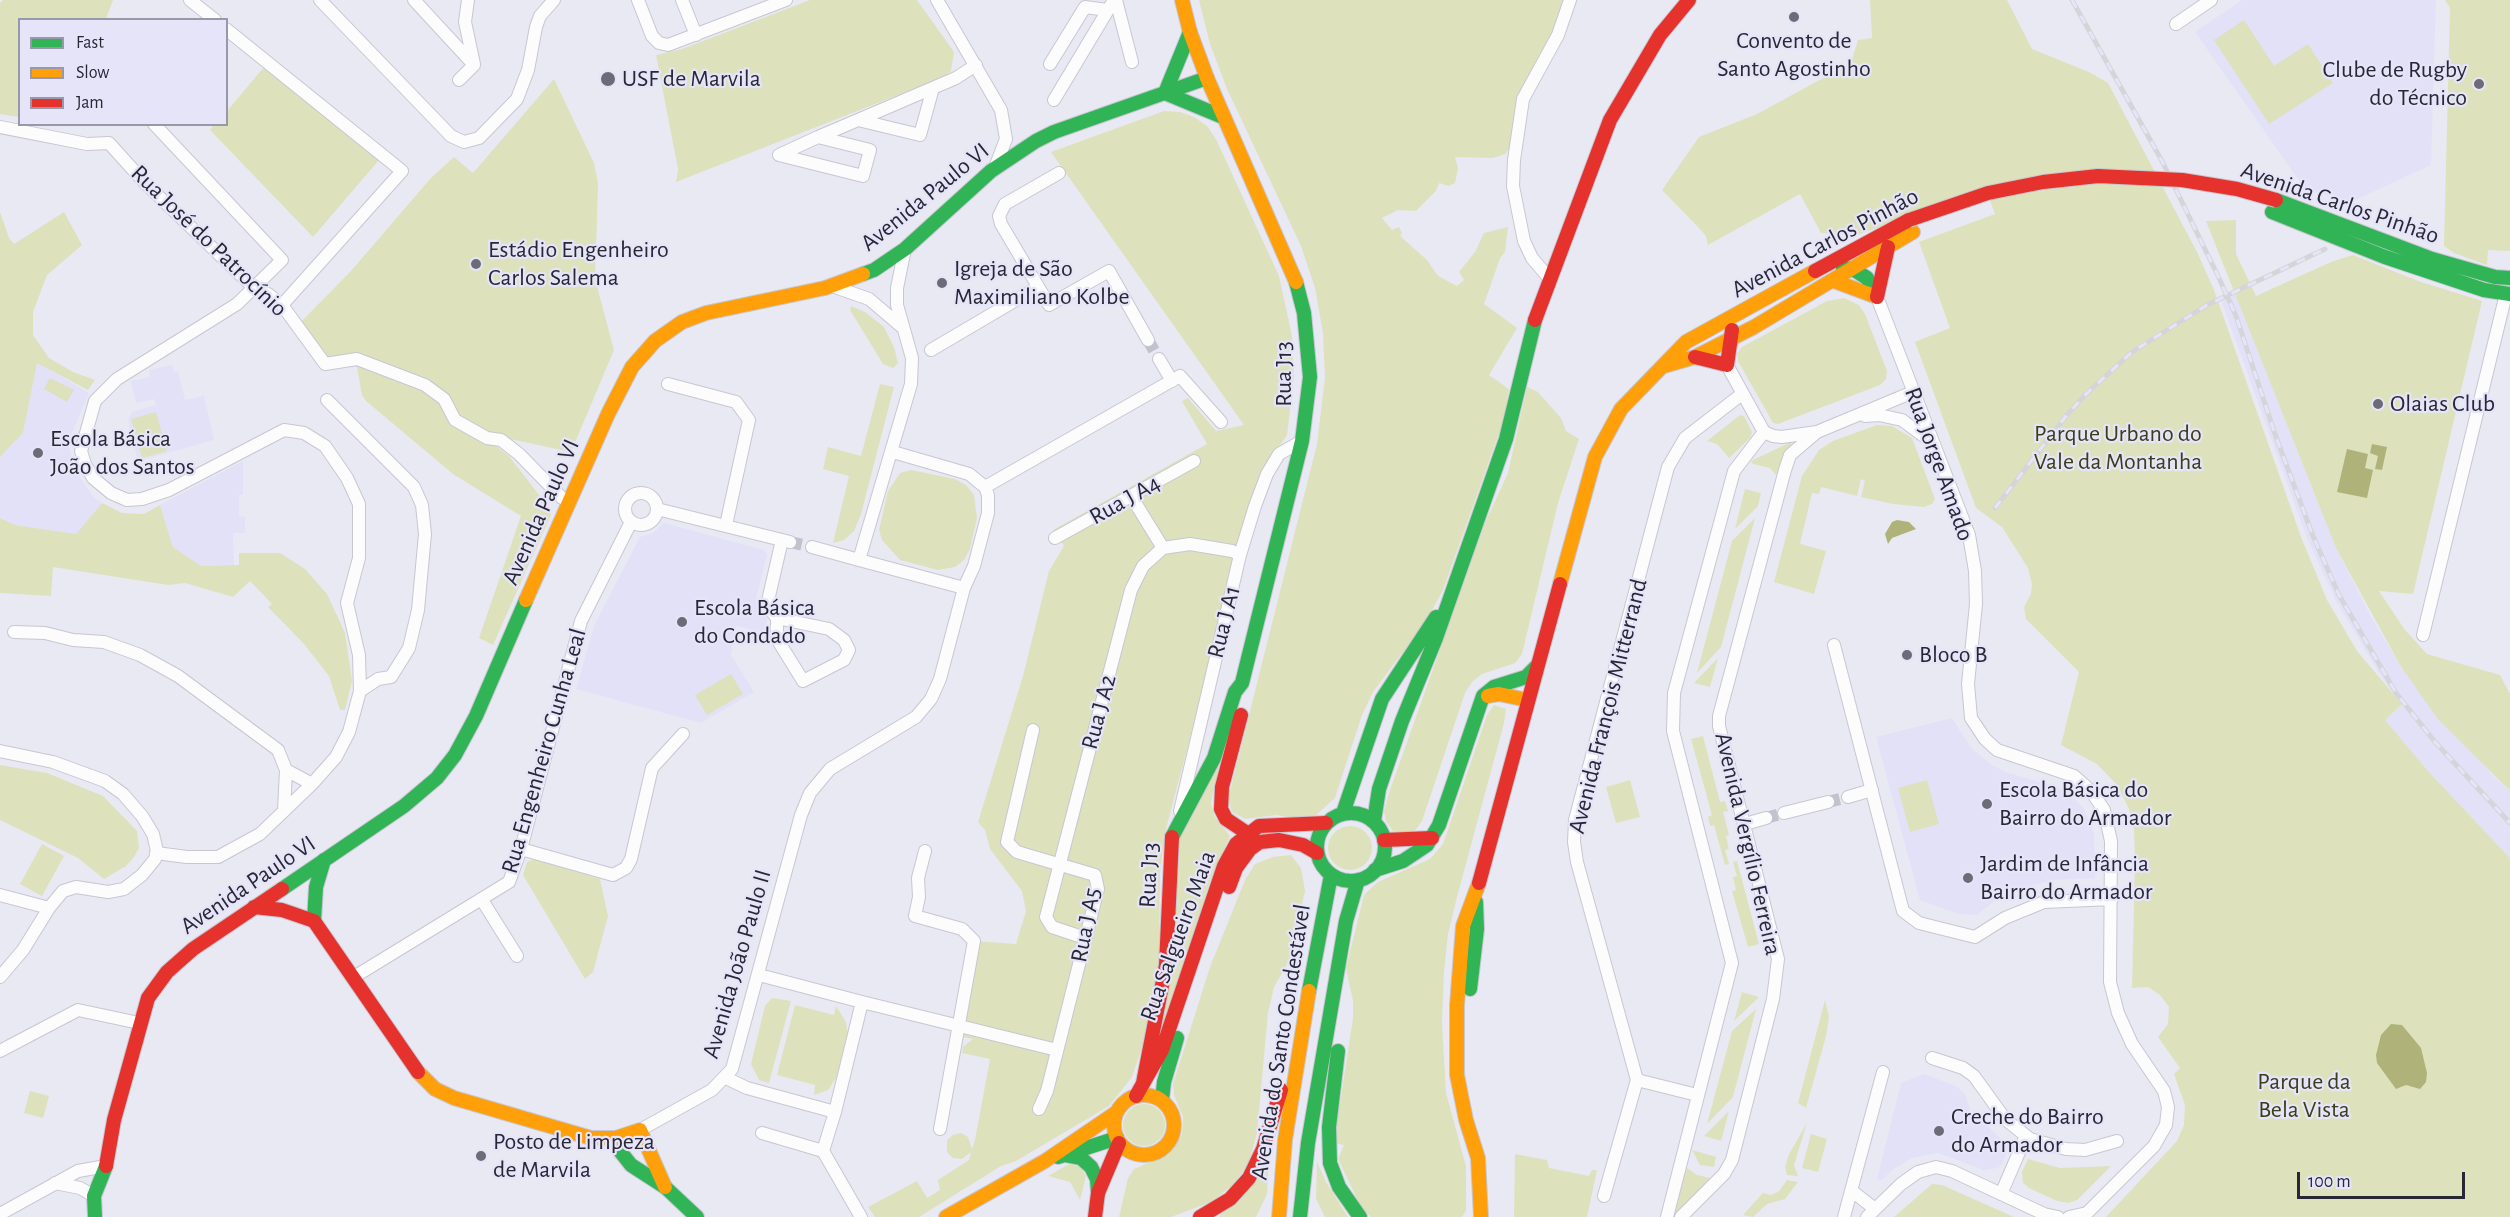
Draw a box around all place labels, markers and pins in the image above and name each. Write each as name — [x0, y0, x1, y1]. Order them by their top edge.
marker: Convento de Santo Agostinho — [1787, 10, 1801, 24]
place label: Convento de Santo Agostinho — [1717, 27, 1871, 83]
place label: Clube de Rugby do Técnico — [2323, 56, 2467, 112]
place label: USF de Marvila — [622, 65, 761, 93]
marker: USF de Marvila — [599, 70, 617, 88]
marker: Clube de Rugby do Técnico — [2472, 77, 2486, 91]
place label: Estádio Engenheiro Carlos Salema — [488, 236, 669, 292]
place label: Igreja de São Maximiliano Kolbe — [954, 255, 1129, 311]
marker: Estádio Engenheiro Carlos Salema — [469, 257, 483, 271]
marker: Igreja de São Maximiliano Kolbe — [935, 276, 949, 290]
place label: Olaias Club — [2390, 390, 2495, 418]
marker: Olaias Club — [2371, 397, 2385, 411]
place label: Escola Básica João dos Santos — [50, 425, 195, 481]
marker: Escola Básica João dos Santos — [31, 446, 45, 460]
place label: Escola Básica do Condado — [694, 594, 815, 650]
marker: Escola Básica do Condado — [675, 615, 689, 629]
place label: Bloco B — [1919, 641, 1987, 669]
marker: Bloco B — [1900, 648, 1914, 662]
place label: Escola Básica do Bairro do Armador — [1999, 776, 2172, 832]
marker: Escola Básica do Bairro do Armador — [1980, 797, 1994, 811]
place label: Jardim de Infância Bairro do Armador — [1980, 850, 2153, 906]
marker: Jardim de Infância Bairro do Armador — [1961, 871, 1975, 885]
place label: Creche do Bairro do Armador — [1951, 1103, 2104, 1159]
marker: Creche do Bairro do Armador — [1932, 1124, 1946, 1138]
place label: Posto de Limpeza de Marvila — [493, 1128, 655, 1184]
marker: Posto de Limpeza de Marvila — [474, 1149, 488, 1163]

